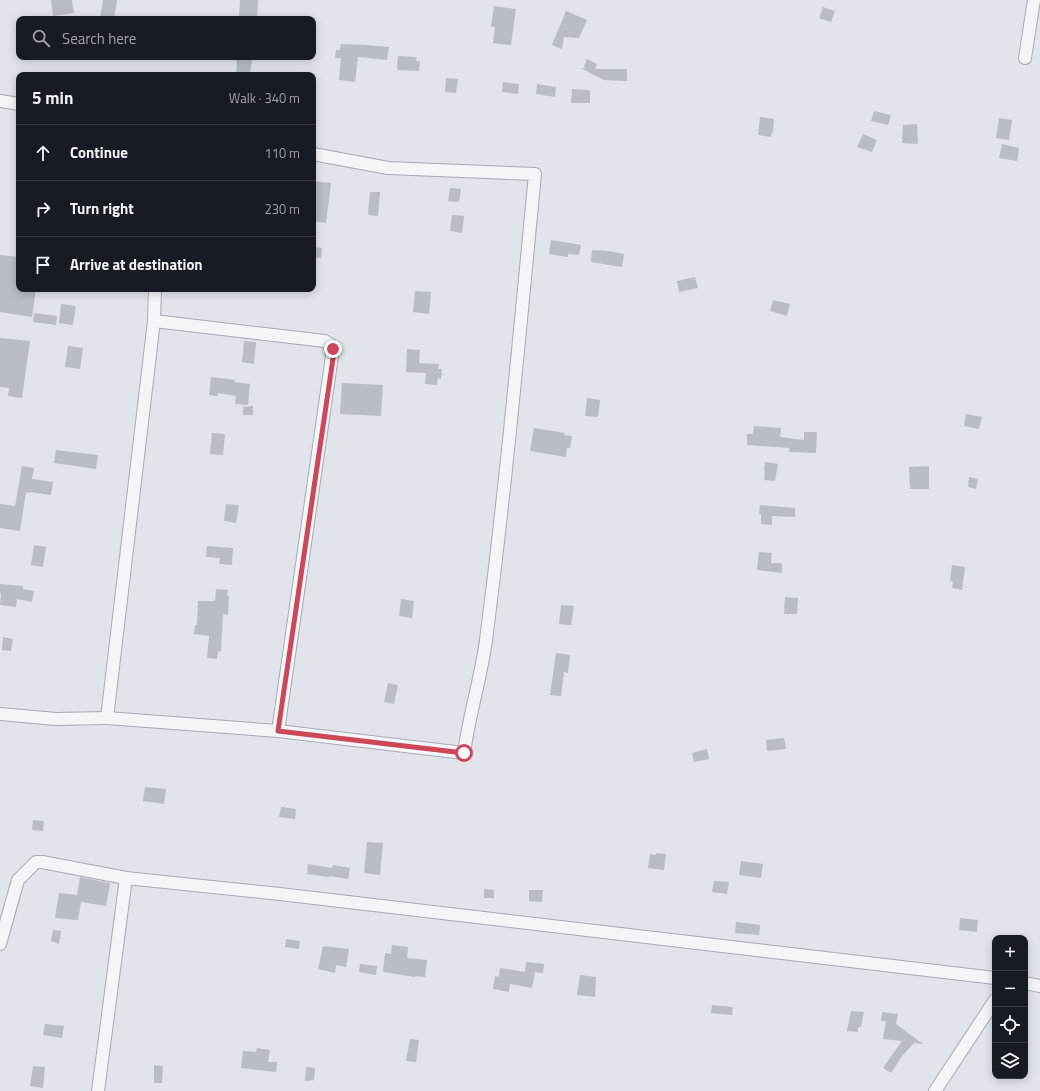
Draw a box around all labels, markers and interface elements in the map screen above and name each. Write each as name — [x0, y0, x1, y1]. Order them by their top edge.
search box — [16, 16, 316, 60]
icon: search — [30, 27, 52, 49]
text: Search here — [62, 27, 136, 50]
text: 5 min — [32, 85, 73, 111]
text: Walk · 340 m — [229, 88, 300, 108]
text: Continue — [70, 141, 128, 164]
icon: ahead — [32, 142, 54, 164]
text: 110 m — [264, 143, 300, 163]
text: Turn right — [70, 197, 134, 220]
icon: right — [32, 198, 54, 220]
text: 230 m — [264, 199, 300, 219]
text: Arrive at destination — [70, 253, 203, 276]
icon: arrive — [32, 254, 54, 276]
route end — [324, 340, 342, 358]
route start — [455, 744, 473, 762]
map controls — [992, 935, 1028, 1079]
button: + — [992, 935, 1028, 971]
button: − — [992, 971, 1028, 1007]
button: locate — [992, 1007, 1028, 1043]
button: layers — [992, 1043, 1028, 1079]

